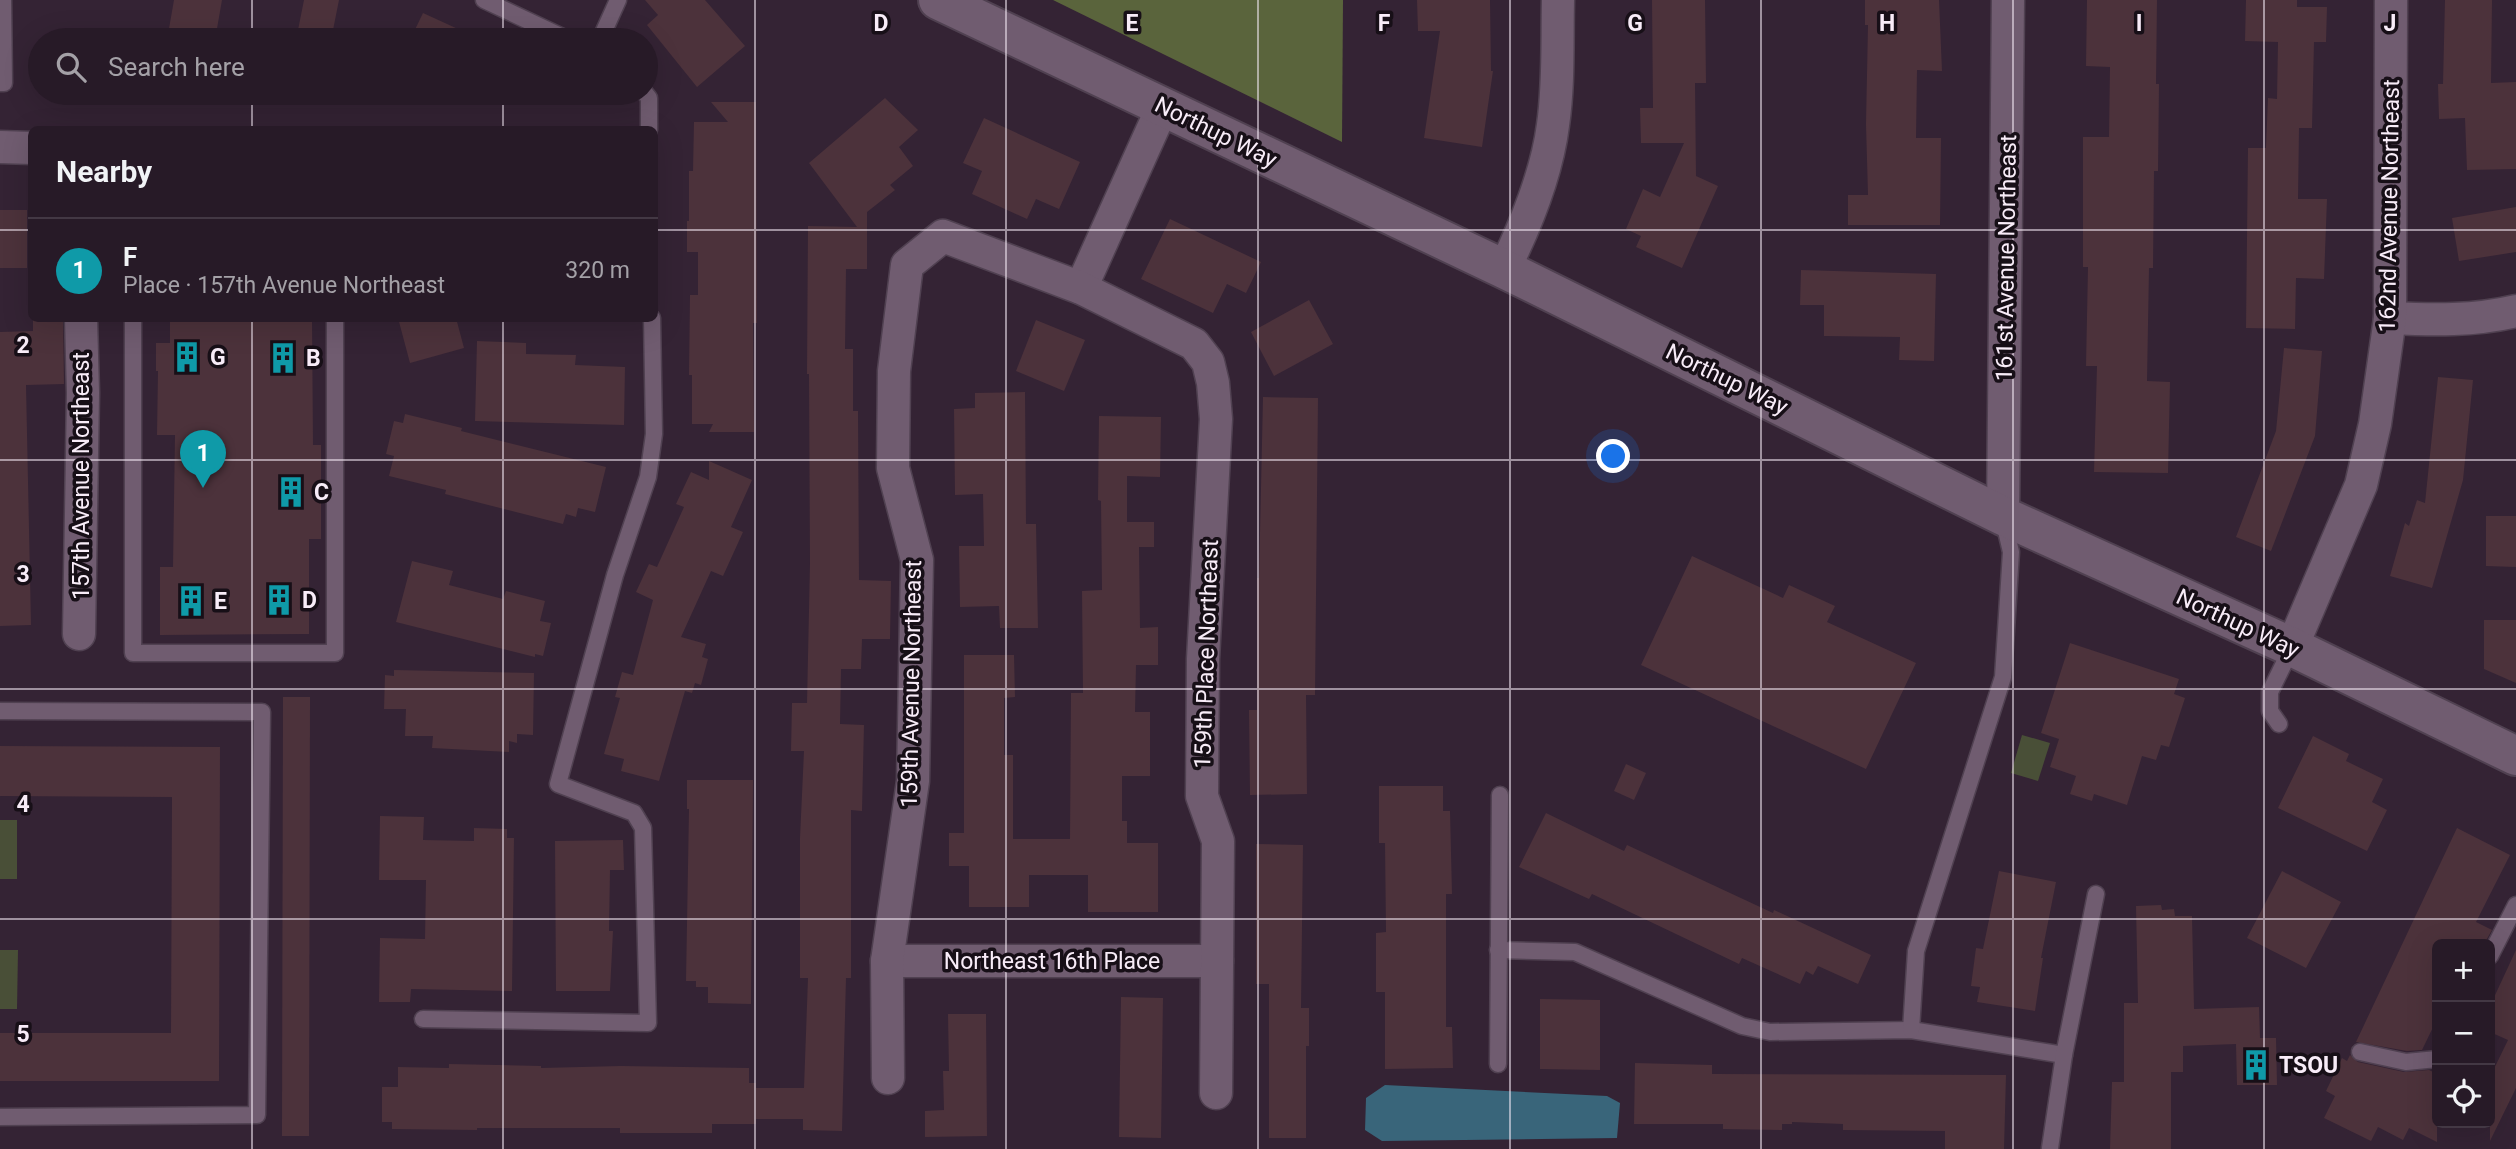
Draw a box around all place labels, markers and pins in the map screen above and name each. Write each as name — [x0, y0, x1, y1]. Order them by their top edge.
building icon: G — [170, 340, 204, 374]
building icon: B — [266, 341, 300, 375]
place label: G — [210, 344, 226, 371]
place label: B — [306, 345, 321, 372]
pin: 1 — [180, 430, 226, 488]
building icon: C — [274, 475, 308, 509]
place label: C — [314, 479, 329, 506]
building icon: D — [262, 583, 296, 617]
building icon: E — [174, 584, 208, 618]
place label: D — [302, 587, 317, 614]
place label: E — [214, 588, 227, 615]
building icon: TSOU — [2239, 1048, 2273, 1082]
place label: TSOU — [2279, 1052, 2338, 1079]

